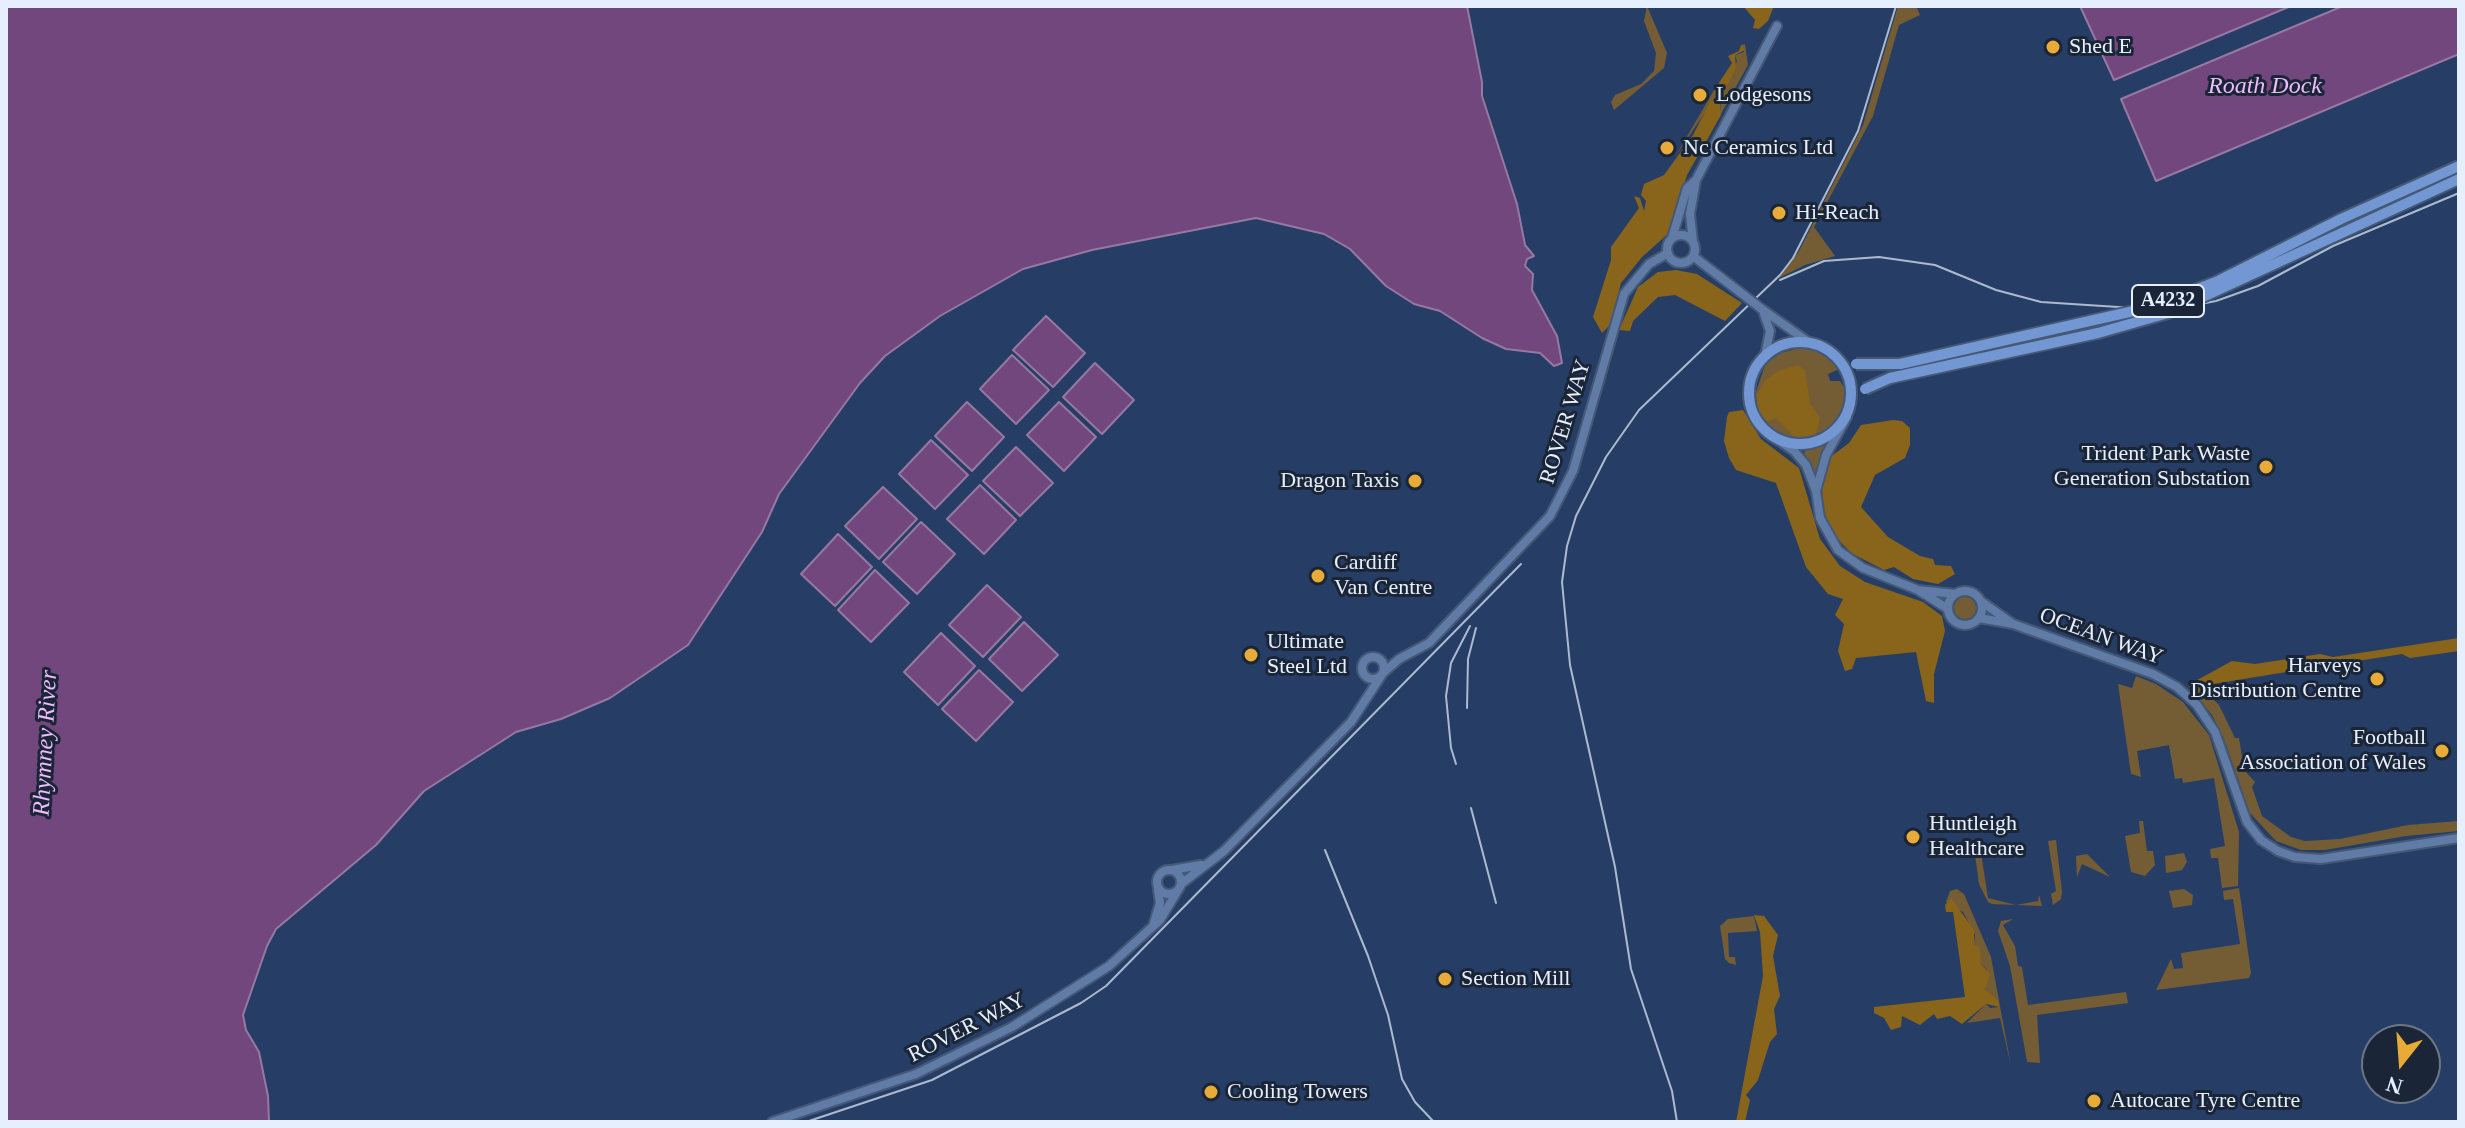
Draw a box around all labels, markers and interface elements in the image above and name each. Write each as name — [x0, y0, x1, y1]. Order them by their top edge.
place label: Shed E — [2069, 34, 2132, 60]
marker: Shed E — [2044, 38, 2062, 56]
water label: Roath Dock — [2208, 73, 2322, 101]
place label: Lodgesons — [1716, 82, 1811, 108]
marker: Lodgesons — [1691, 86, 1709, 104]
place label: Nc Ceramics Ltd — [1683, 135, 1833, 161]
marker: Nc Ceramics Ltd — [1658, 139, 1676, 157]
place label: Hi-Reach — [1795, 200, 1879, 226]
marker: Hi-Reach — [1770, 204, 1788, 222]
road number: A4232 — [2132, 285, 2204, 317]
street label: ROVER WAY — [1535, 357, 1597, 487]
place label: Trident Park Waste Generation Substation — [2054, 441, 2250, 492]
marker: Trident Park Waste Generation Substation — [2257, 458, 2275, 476]
place label: Dragon Taxis — [1280, 468, 1399, 494]
marker: Dragon Taxis — [1406, 472, 1424, 490]
place label: Cardiff Van Centre — [1334, 550, 1432, 602]
marker: Cardiff Van Centre — [1309, 567, 1327, 585]
street label: OCEAN WAY — [2036, 602, 2166, 672]
place label: Ultimate Steel Ltd — [1267, 629, 1347, 680]
marker: Ultimate Steel Ltd — [1242, 646, 1260, 664]
place label: Harveys Distribution Centre — [2191, 653, 2361, 704]
water label: Rhymney River — [28, 669, 64, 817]
marker: Harveys Distribution Centre — [2368, 670, 2386, 688]
place label: Football Association of Wales — [2240, 725, 2426, 776]
marker: Football Association of Wales — [2433, 742, 2451, 760]
place label: Huntleigh Healthcare — [1929, 811, 2024, 862]
marker: Huntleigh Healthcare — [1904, 828, 1922, 846]
place label: Section Mill — [1461, 966, 1570, 992]
marker: Section Mill — [1436, 970, 1454, 988]
street label: ROVER WAY — [904, 987, 1030, 1069]
north arrow — [2361, 1024, 2441, 1104]
text: N — [2383, 1071, 2406, 1100]
place label: Cooling Towers — [1227, 1079, 1368, 1105]
marker: Cooling Towers — [1202, 1083, 1220, 1101]
place label: Autocare Tyre Centre — [2110, 1088, 2300, 1114]
marker: Autocare Tyre Centre — [2085, 1092, 2103, 1110]

